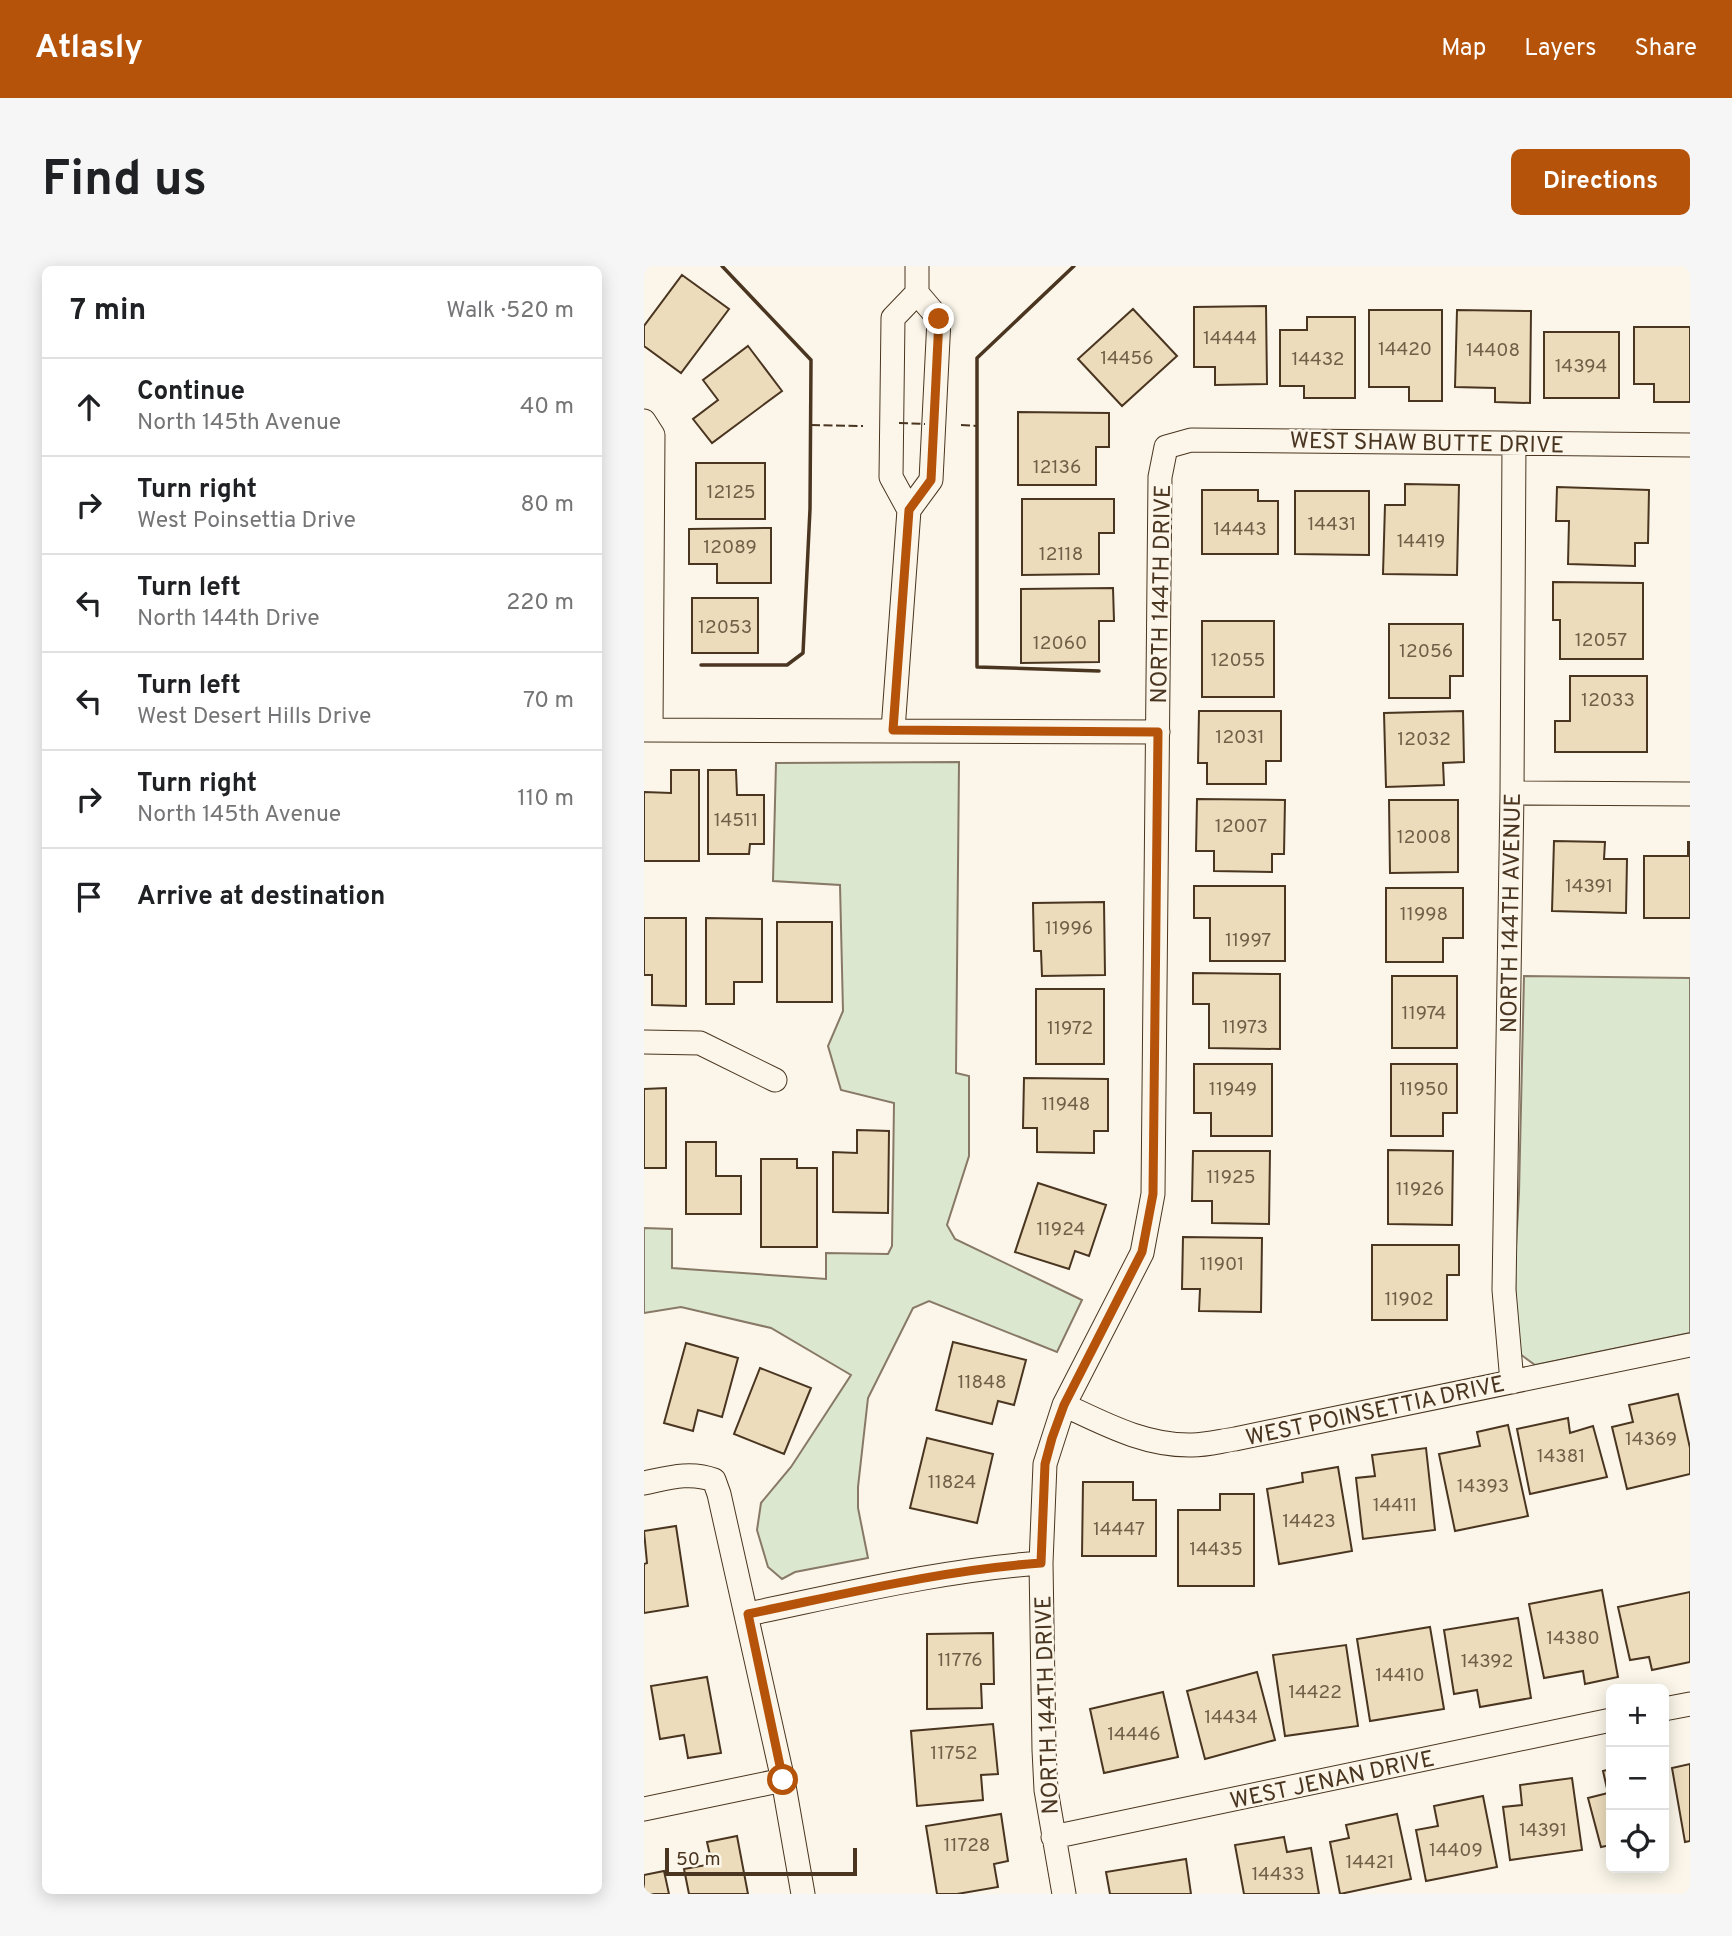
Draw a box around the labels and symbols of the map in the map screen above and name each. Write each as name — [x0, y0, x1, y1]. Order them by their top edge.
route end — [923, 303, 954, 334]
house number: 14444 — [1203, 327, 1257, 351]
house number: 14420 — [1378, 338, 1432, 362]
house number: 14408 — [1466, 339, 1520, 363]
house number: 14456 — [1100, 347, 1154, 371]
house number: 14432 — [1292, 348, 1345, 372]
house number: 14394 — [1555, 355, 1607, 379]
street label: WEST SHAW BUTTE DRIVE — [1289, 428, 1564, 461]
house number: 12136 — [1033, 456, 1081, 480]
house number: 12125 — [706, 481, 756, 505]
street label: NORTH 144TH DRIVE — [1146, 484, 1179, 704]
house number: 14431 — [1308, 513, 1356, 537]
house number: 14443 — [1213, 518, 1267, 542]
house number: 14419 — [1397, 530, 1445, 554]
house number: 12089 — [703, 536, 757, 560]
house number: 12118 — [1039, 543, 1083, 567]
house number: 12053 — [698, 616, 752, 640]
house number: 12057 — [1575, 629, 1627, 653]
house number: 12060 — [1033, 632, 1087, 656]
house number: 12056 — [1399, 640, 1453, 664]
house number: 12055 — [1211, 649, 1265, 673]
house number: 12033 — [1581, 689, 1635, 713]
house number: 12031 — [1215, 726, 1265, 750]
house number: 12032 — [1397, 728, 1451, 752]
street label: NORTH 144TH AVENUE — [1496, 793, 1529, 1033]
house number: 14511 — [714, 809, 758, 833]
house number: 12007 — [1215, 815, 1267, 839]
house number: 12008 — [1397, 826, 1451, 850]
house number: 14391 — [1565, 875, 1613, 899]
house number: 11998 — [1400, 903, 1448, 927]
house number: 11996 — [1045, 917, 1093, 941]
house number: 11997 — [1225, 929, 1271, 953]
house number: 11974 — [1402, 1002, 1446, 1026]
house number: 11973 — [1222, 1016, 1268, 1040]
house number: 11972 — [1047, 1017, 1093, 1041]
house number: 11949 — [1209, 1078, 1257, 1102]
house number: 11950 — [1399, 1078, 1449, 1102]
house number: 11948 — [1042, 1093, 1090, 1117]
house number: 11925 — [1207, 1166, 1255, 1190]
house number: 11926 — [1396, 1178, 1444, 1202]
house number: 11924 — [1037, 1218, 1085, 1242]
house number: 11901 — [1200, 1253, 1244, 1277]
house number: 11902 — [1384, 1288, 1434, 1312]
house number: 11848 — [957, 1371, 1007, 1395]
street label: WEST POINSETTIA DRIVE — [1243, 1371, 1508, 1454]
house number: 14369 — [1625, 1428, 1677, 1452]
house number: 14381 — [1537, 1445, 1585, 1469]
house number: 11824 — [928, 1471, 976, 1495]
house number: 14393 — [1457, 1475, 1509, 1499]
house number: 14411 — [1373, 1494, 1417, 1518]
house number: 14423 — [1282, 1510, 1336, 1534]
house number: 14447 — [1093, 1518, 1145, 1542]
house number: 14435 — [1189, 1538, 1243, 1562]
street label: NORTH 144TH DRIVE — [1030, 1595, 1067, 1815]
house number: 14380 — [1546, 1627, 1600, 1651]
house number: 11776 — [938, 1649, 983, 1673]
house number: 14392 — [1461, 1650, 1513, 1674]
house number: 14410 — [1375, 1664, 1425, 1688]
house number: 14422 — [1288, 1681, 1342, 1705]
house number: 14434 — [1204, 1706, 1258, 1730]
house number: 14446 — [1107, 1723, 1161, 1747]
house number: 11752 — [930, 1742, 978, 1766]
street label: WEST JENAN DRIVE — [1228, 1746, 1437, 1817]
route start — [767, 1764, 798, 1795]
house number: 14391 — [1519, 1819, 1567, 1843]
house number: 11728 — [944, 1834, 990, 1858]
house number: 14409 — [1429, 1839, 1483, 1863]
scale bar — [665, 1845, 858, 1877]
house number: 14421 — [1345, 1851, 1395, 1875]
house number: 14433 — [1251, 1863, 1305, 1887]

